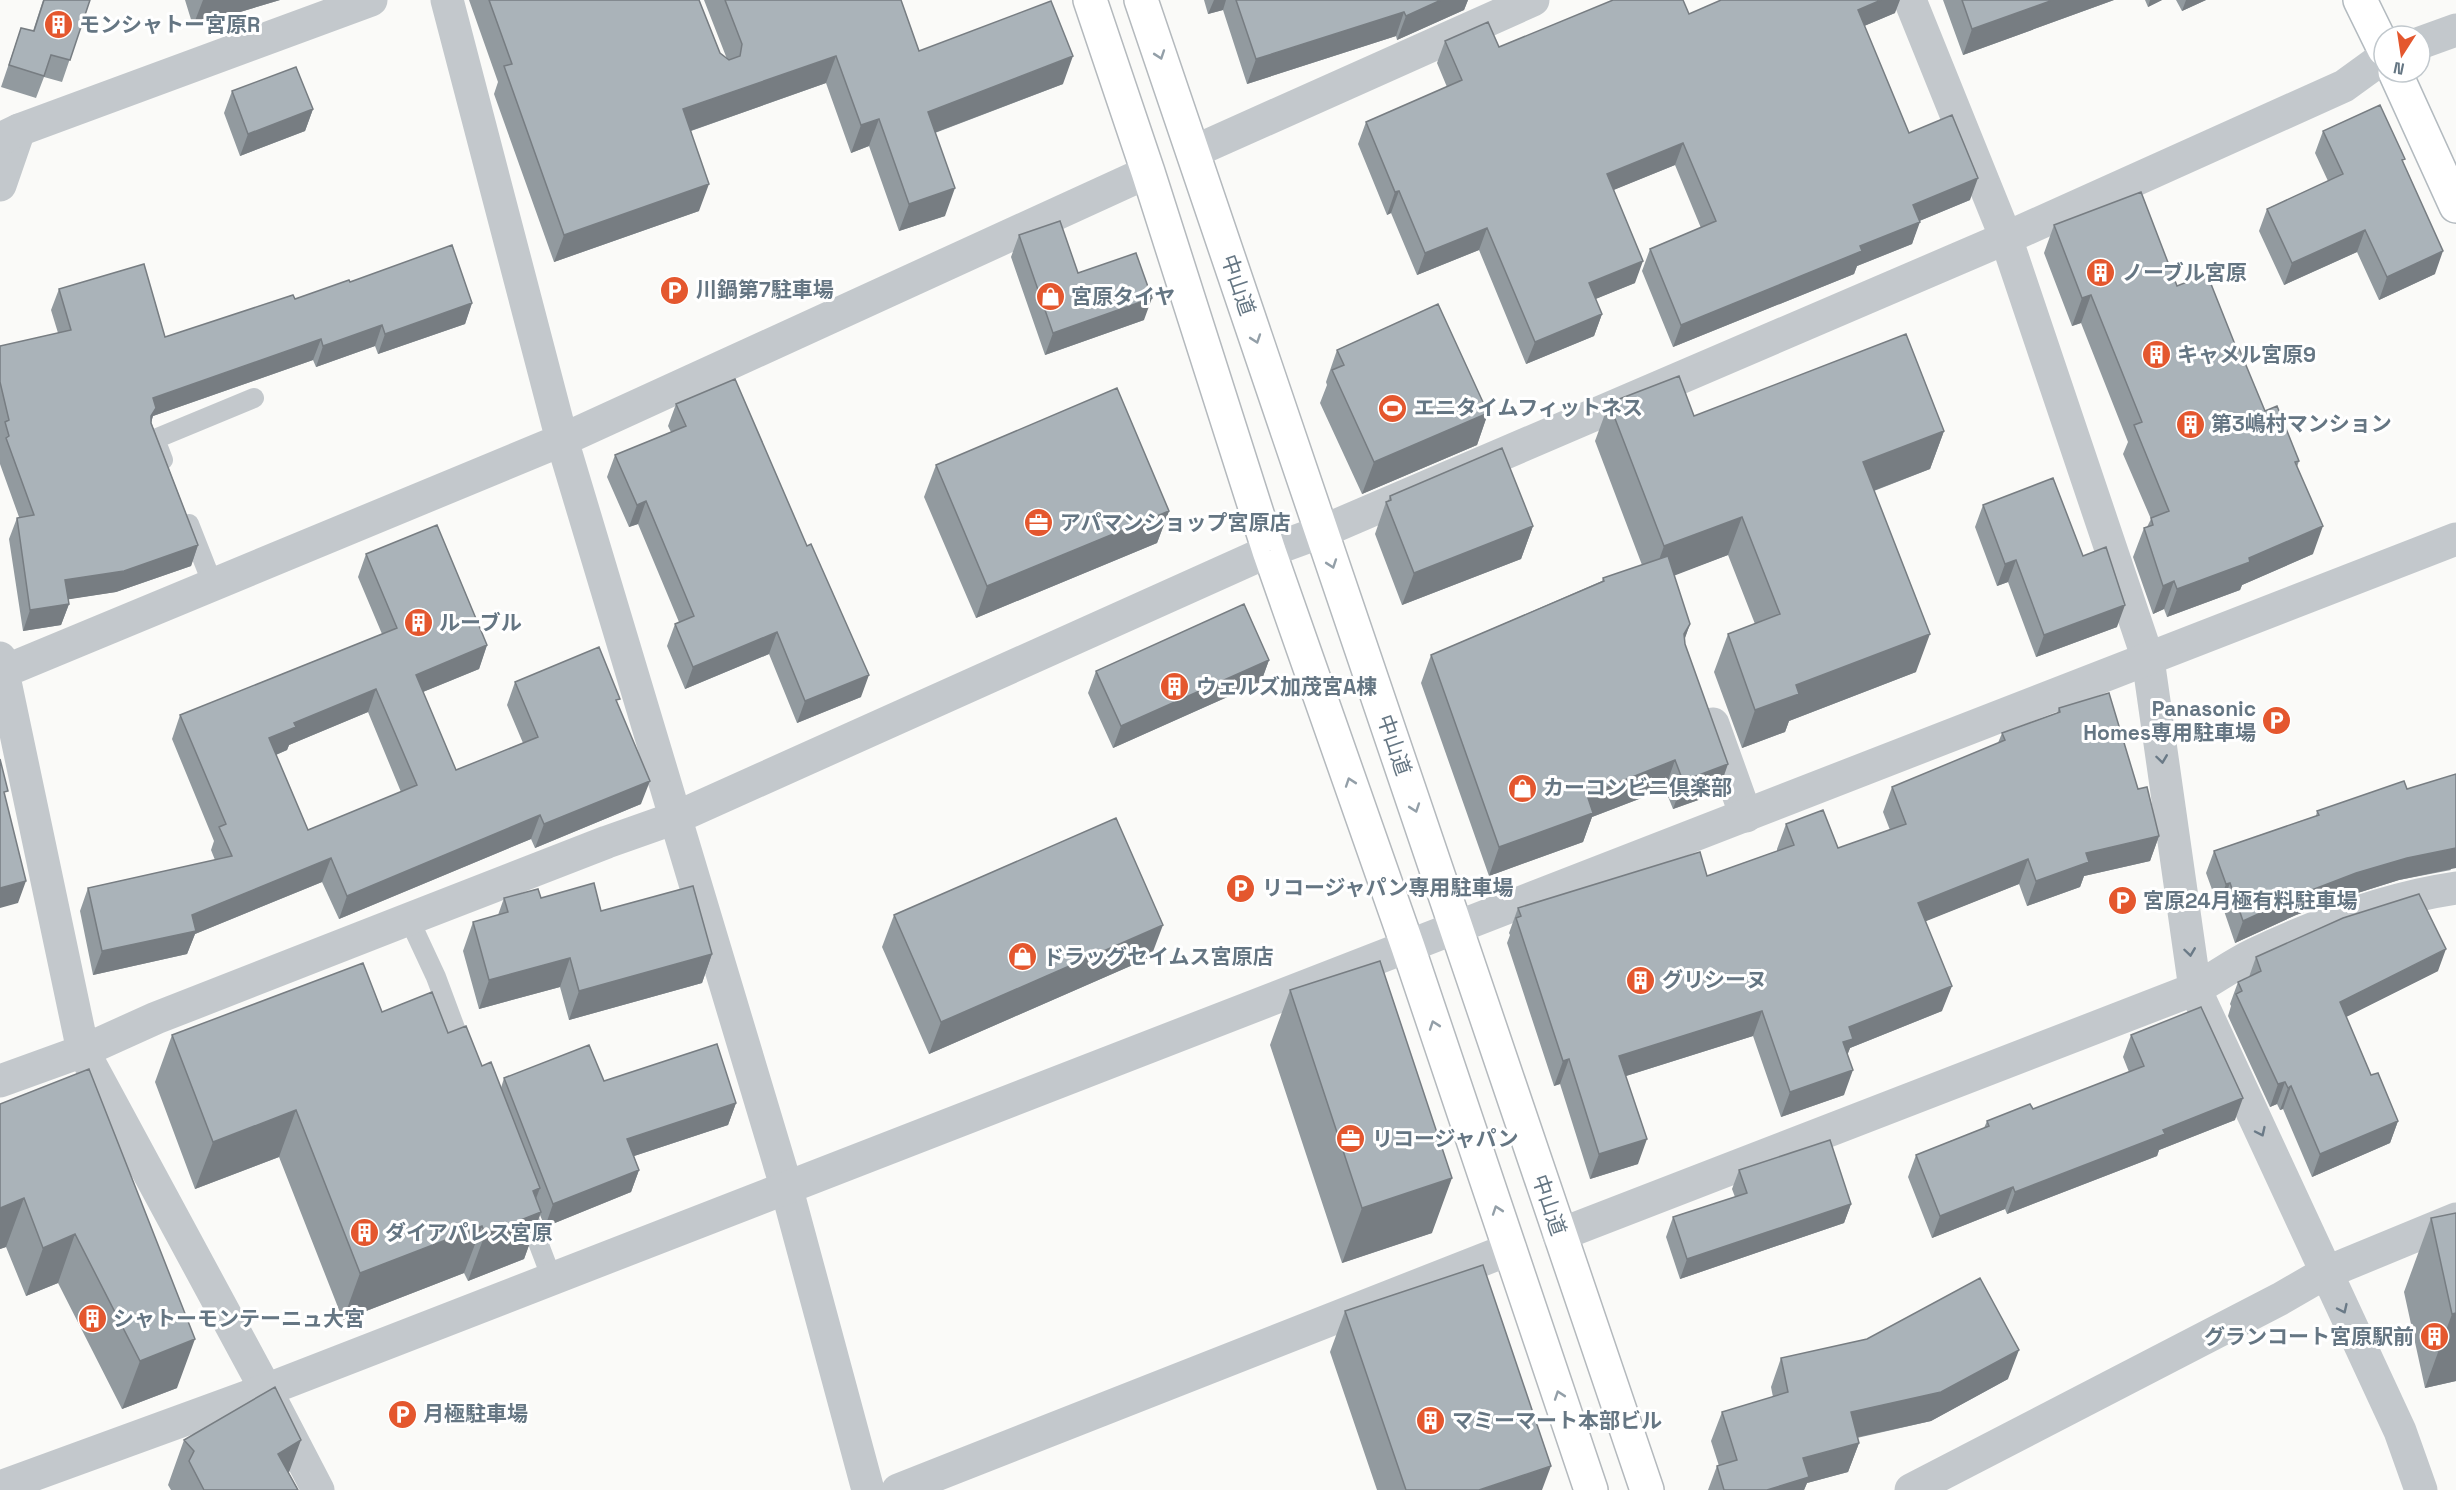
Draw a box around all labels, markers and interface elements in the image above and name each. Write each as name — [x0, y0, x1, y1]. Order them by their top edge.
building icon: モンシャトー宮原R — [42, 9, 74, 41]
place label: モンシャトー宮原R — [79, 11, 260, 38]
north arrow — [2372, 24, 2432, 84]
one-way arrow — [1152, 49, 1165, 60]
text: N — [2392, 57, 2406, 80]
street label: 中山道 — [1215, 251, 1261, 319]
building icon: ノーブル宮原 — [2085, 257, 2117, 289]
place label: ノーブル宮原 — [2122, 259, 2247, 286]
parking icon: 川鍋第7駐車場 — [659, 274, 691, 306]
place label: 川鍋第7駐車場 — [696, 276, 834, 303]
shop icon: 宮原タイヤ — [1034, 281, 1066, 313]
place label: 宮原タイヤ — [1071, 283, 1175, 310]
one-way arrow — [1249, 333, 1262, 344]
building icon: キャメル宮原9 — [2140, 339, 2172, 371]
place label: キャメル宮原9 — [2177, 341, 2316, 368]
sports icon: エニタイムフィットネス — [1377, 392, 1409, 424]
place label: エニタイムフィットネス — [1414, 394, 1643, 421]
building icon: 第3嶋村マンション — [2174, 408, 2206, 440]
place label: 第3嶋村マンション — [2211, 410, 2392, 437]
office icon: アパマンショップ宮原店 — [1023, 507, 1055, 539]
place label: アパマンショップ宮原店 — [1060, 509, 1291, 536]
one-way arrow — [1325, 558, 1338, 569]
building icon: ルーブル — [402, 607, 434, 639]
place label: ルーブル — [439, 609, 522, 636]
building icon: ウェルズ加茂宮A棟 — [1159, 671, 1191, 703]
place label: ウェルズ加茂宮A棟 — [1196, 673, 1377, 700]
place label: Panasonic Homes専用駐車場 — [2083, 695, 2256, 746]
parking icon: Panasonic Homes専用駐車場 — [2261, 705, 2293, 737]
street label: 中山道 — [1371, 711, 1417, 779]
one-way arrow — [2156, 754, 2168, 763]
shop icon: カーコンビニ倶楽部 — [1506, 772, 1538, 804]
place label: カーコンビニ倶楽部 — [1543, 774, 1732, 801]
one-way arrow — [1344, 777, 1357, 787]
one-way arrow — [1408, 802, 1420, 813]
parking icon: リコージャパン専用駐車場 — [1225, 872, 1257, 904]
place label: リコージャパン専用駐車場 — [1262, 874, 1514, 901]
parking icon: 宮原24月極有料駐車場 — [2106, 885, 2138, 917]
place label: 宮原24月極有料駐車場 — [2143, 887, 2358, 914]
shop icon: ドラッグセイムス宮原店 — [1006, 941, 1038, 973]
place label: ドラッグセイムス宮原店 — [1043, 943, 1274, 970]
one-way arrow — [2183, 947, 2195, 956]
building icon: グリシーヌ — [1625, 964, 1657, 996]
place label: グリシーヌ — [1662, 966, 1767, 993]
one-way arrow — [1429, 1020, 1442, 1031]
office icon: リコージャパン — [1335, 1123, 1367, 1155]
place label: リコージャパン — [1372, 1125, 1519, 1152]
one-way arrow — [2253, 1126, 2265, 1137]
street label: 中山道 — [1526, 1171, 1572, 1239]
one-way arrow — [1491, 1205, 1504, 1216]
building icon: ダイアパレス宮原 — [348, 1217, 380, 1249]
place label: ダイアパレス宮原 — [385, 1219, 553, 1246]
building icon: シャトーモンテーニュ大宮 — [76, 1303, 108, 1335]
one-way arrow — [2335, 1303, 2347, 1314]
place label: シャトーモンテーニュ大宮 — [113, 1305, 365, 1332]
building icon: グランコート宮原駅前 — [2419, 1321, 2451, 1353]
place label: グランコート宮原駅前 — [2204, 1323, 2414, 1350]
one-way arrow — [1554, 1390, 1566, 1401]
parking icon: 月極駐車場 — [386, 1398, 418, 1430]
place label: 月極駐車場 — [423, 1400, 528, 1427]
building icon: マミーマート本部ビル — [1415, 1405, 1447, 1437]
place label: マミーマート本部ビル — [1452, 1407, 1662, 1434]

